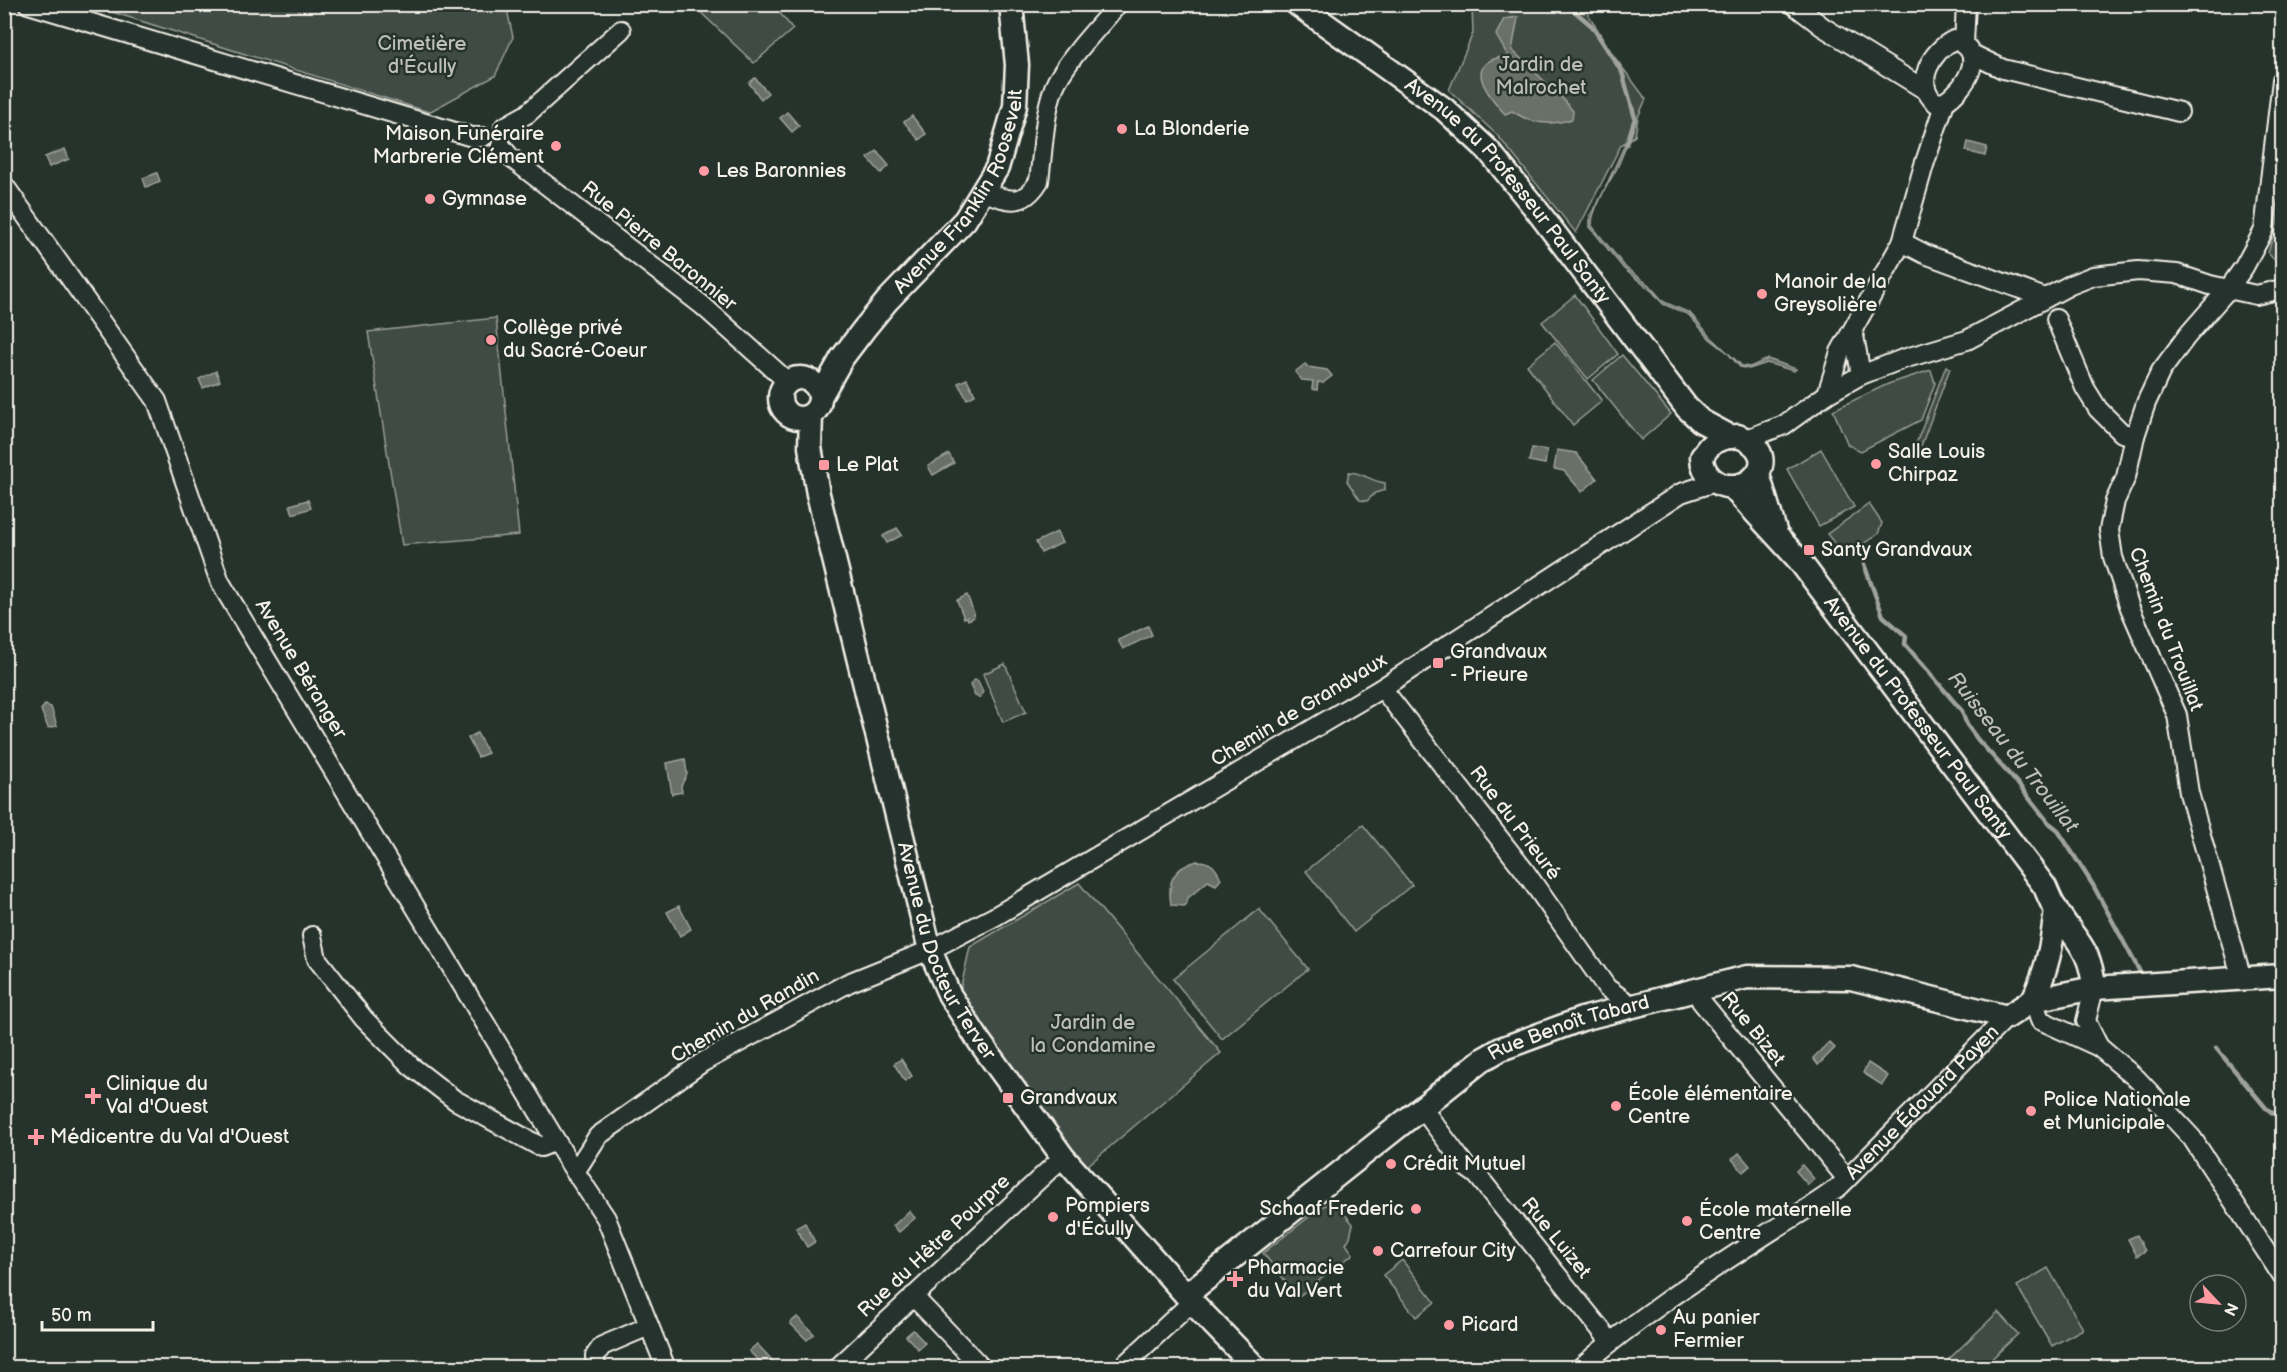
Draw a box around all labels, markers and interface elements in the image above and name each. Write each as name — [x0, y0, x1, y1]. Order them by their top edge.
park label: Cimetière d'Écully — [378, 32, 467, 79]
park label: Jardin de Malrochet — [1496, 53, 1586, 100]
street label: Avenue du Professeur Paul Santy — [1400, 73, 1616, 309]
street label: Avenue Franklin Roosevelt — [888, 89, 1028, 299]
place label: La Blonderie — [1134, 117, 1249, 141]
place label: Maison Funéraire Marbrerie Clément — [373, 122, 544, 169]
marker: La Blonderie — [1115, 122, 1129, 136]
marker: Maison Funéraire Marbrerie Clément — [549, 139, 563, 153]
place label: Les Baronnies — [716, 159, 846, 183]
marker: Les Baronnies — [697, 164, 711, 178]
street label: Rue Pierre Baronnier — [577, 176, 742, 316]
place label: Gymnase — [442, 187, 527, 211]
marker: Gymnase — [423, 192, 437, 206]
place label: Manoir de la Greysolière — [1774, 270, 1887, 317]
marker: Manoir de la Greysolière — [1755, 287, 1769, 301]
place label: Collège privé du Sacré-Coeur — [503, 316, 647, 363]
marker: Collège privé du Sacré-Coeur — [484, 333, 498, 347]
place label: Salle Louis Chirpaz — [1888, 440, 1985, 487]
place label: Le Plat — [836, 453, 899, 477]
marker: Salle Louis Chirpaz — [1869, 457, 1883, 471]
marker: Le Plat — [817, 458, 831, 472]
place label: Santy Grandvaux — [1821, 538, 1973, 562]
marker: Santy Grandvaux — [1802, 543, 1816, 557]
street label: Chemin du Trouillat — [2124, 544, 2208, 714]
street label: Avenue du Professeur Paul Santy — [1819, 592, 2017, 844]
street label: Avenue Béranger — [250, 595, 352, 744]
place label: Grandvaux - Prieure — [1450, 640, 1548, 687]
street label: Chemin de Grandvaux — [1207, 648, 1392, 772]
marker: Grandvaux - Prieure — [1431, 656, 1445, 670]
water label: Ruisseau du Trouillat — [1942, 667, 2084, 838]
street label: Rue du Prieuré — [1464, 761, 1566, 885]
street label: Avenue du Docteur Terver — [892, 840, 1001, 1065]
street label: Chemin du Randin — [667, 964, 823, 1068]
street label: Rue Bizet — [1716, 987, 1790, 1071]
street label: Rue Benoît Tabard — [1484, 990, 1652, 1066]
park label: Jardin de la Condamine — [1030, 1011, 1156, 1058]
street label: Avenue Édouard Payen — [1841, 1020, 2004, 1185]
place label: Clinique du Val d'Ouest — [106, 1072, 208, 1119]
place label: École élémentaire Centre — [1628, 1081, 1793, 1129]
place label: Grandvaux — [1020, 1086, 1118, 1110]
marker: Clinique du Val d'Ouest — [84, 1087, 102, 1105]
place label: Police Nationale et Municipale — [2043, 1088, 2191, 1135]
marker: Grandvaux — [1001, 1091, 1015, 1105]
marker: École élémentaire Centre — [1609, 1099, 1623, 1113]
marker: Police Nationale et Municipale — [2024, 1104, 2038, 1118]
place label: Médicentre du Val d'Ouest — [50, 1125, 289, 1149]
marker: Médicentre du Val d'Ouest — [27, 1128, 45, 1146]
place label: Crédit Mutuel — [1403, 1152, 1526, 1176]
marker: Crédit Mutuel — [1384, 1157, 1398, 1171]
street label: Rue du Hêtre Pourpre — [853, 1169, 1015, 1323]
street label: Rue Luizet — [1516, 1193, 1596, 1283]
place label: Pompiers d'Écully — [1065, 1194, 1150, 1241]
place label: Schaaf Frederic — [1260, 1197, 1404, 1221]
place label: École maternelle Centre — [1699, 1197, 1852, 1245]
marker: Schaaf Frederic — [1409, 1202, 1423, 1216]
marker: Pompiers d'Écully — [1046, 1210, 1060, 1224]
marker: École maternelle Centre — [1680, 1214, 1694, 1228]
place label: Carrefour City — [1390, 1239, 1516, 1263]
marker: Carrefour City — [1371, 1244, 1385, 1258]
place label: Pharmacie du Val Vert — [1247, 1256, 1344, 1303]
marker: Pharmacie du Val Vert — [1228, 1272, 1242, 1286]
north arrow — [2188, 1273, 2248, 1333]
scale bar — [42, 1294, 153, 1332]
text: N — [2219, 1299, 2241, 1318]
text: 50 m — [51, 1305, 92, 1326]
place label: Au panier Fermier — [1673, 1306, 1760, 1353]
place label: Picard — [1461, 1313, 1519, 1337]
marker: Picard — [1442, 1318, 1456, 1332]
marker: Au panier Fermier — [1654, 1323, 1668, 1337]

